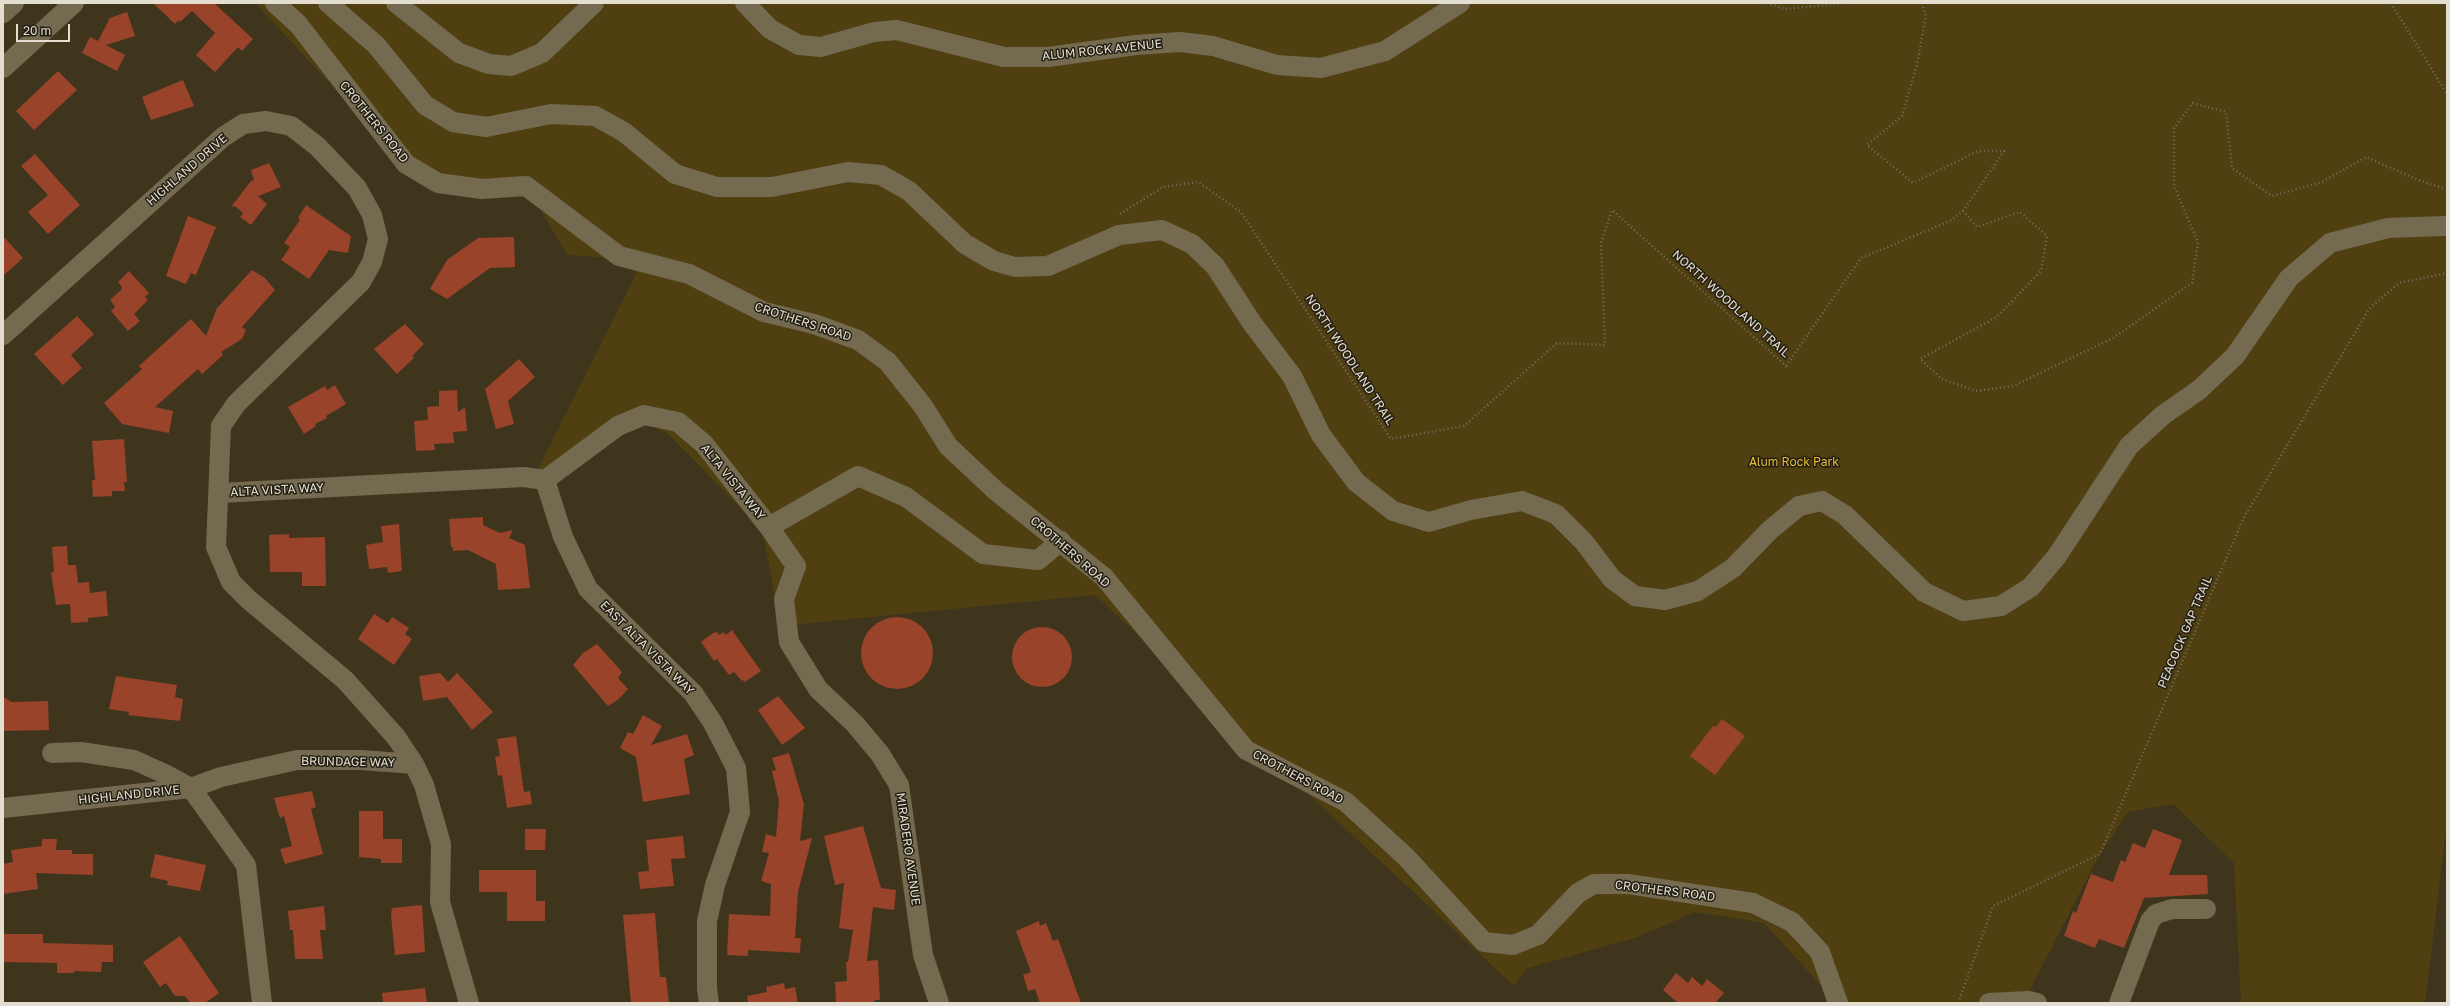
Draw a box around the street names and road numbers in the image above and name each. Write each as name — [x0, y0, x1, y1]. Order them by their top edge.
street label: ALUM ROCK AVENUE — [1041, 37, 1163, 63]
street label: CROTHERS ROAD — [337, 78, 411, 166]
street label: HIGHLAND DRIVE — [144, 131, 230, 209]
street label: NORTH WOODLAND TRAIL — [1669, 247, 1793, 361]
street label: NORTH WOODLAND TRAIL — [1302, 292, 1398, 428]
street label: CROTHERS ROAD — [753, 300, 853, 344]
street label: ALTA VISTA WAY — [698, 441, 768, 523]
street label: ALTA VISTA WAY — [230, 480, 324, 500]
street label: CROTHERS ROAD — [1027, 513, 1113, 591]
street label: PEACOCK GAP TRAIL — [2155, 574, 2215, 690]
street label: EAST ALTA VISTA WAY — [597, 598, 697, 698]
street label: CROTHERS ROAD — [1250, 747, 1346, 807]
street label: BRUNDAGE WAY — [301, 754, 395, 770]
street label: HIGHLAND DRIVE — [78, 783, 180, 807]
street label: MIRADERO AVENUE — [893, 792, 923, 906]
street label: CROTHERS ROAD — [1614, 878, 1716, 904]

